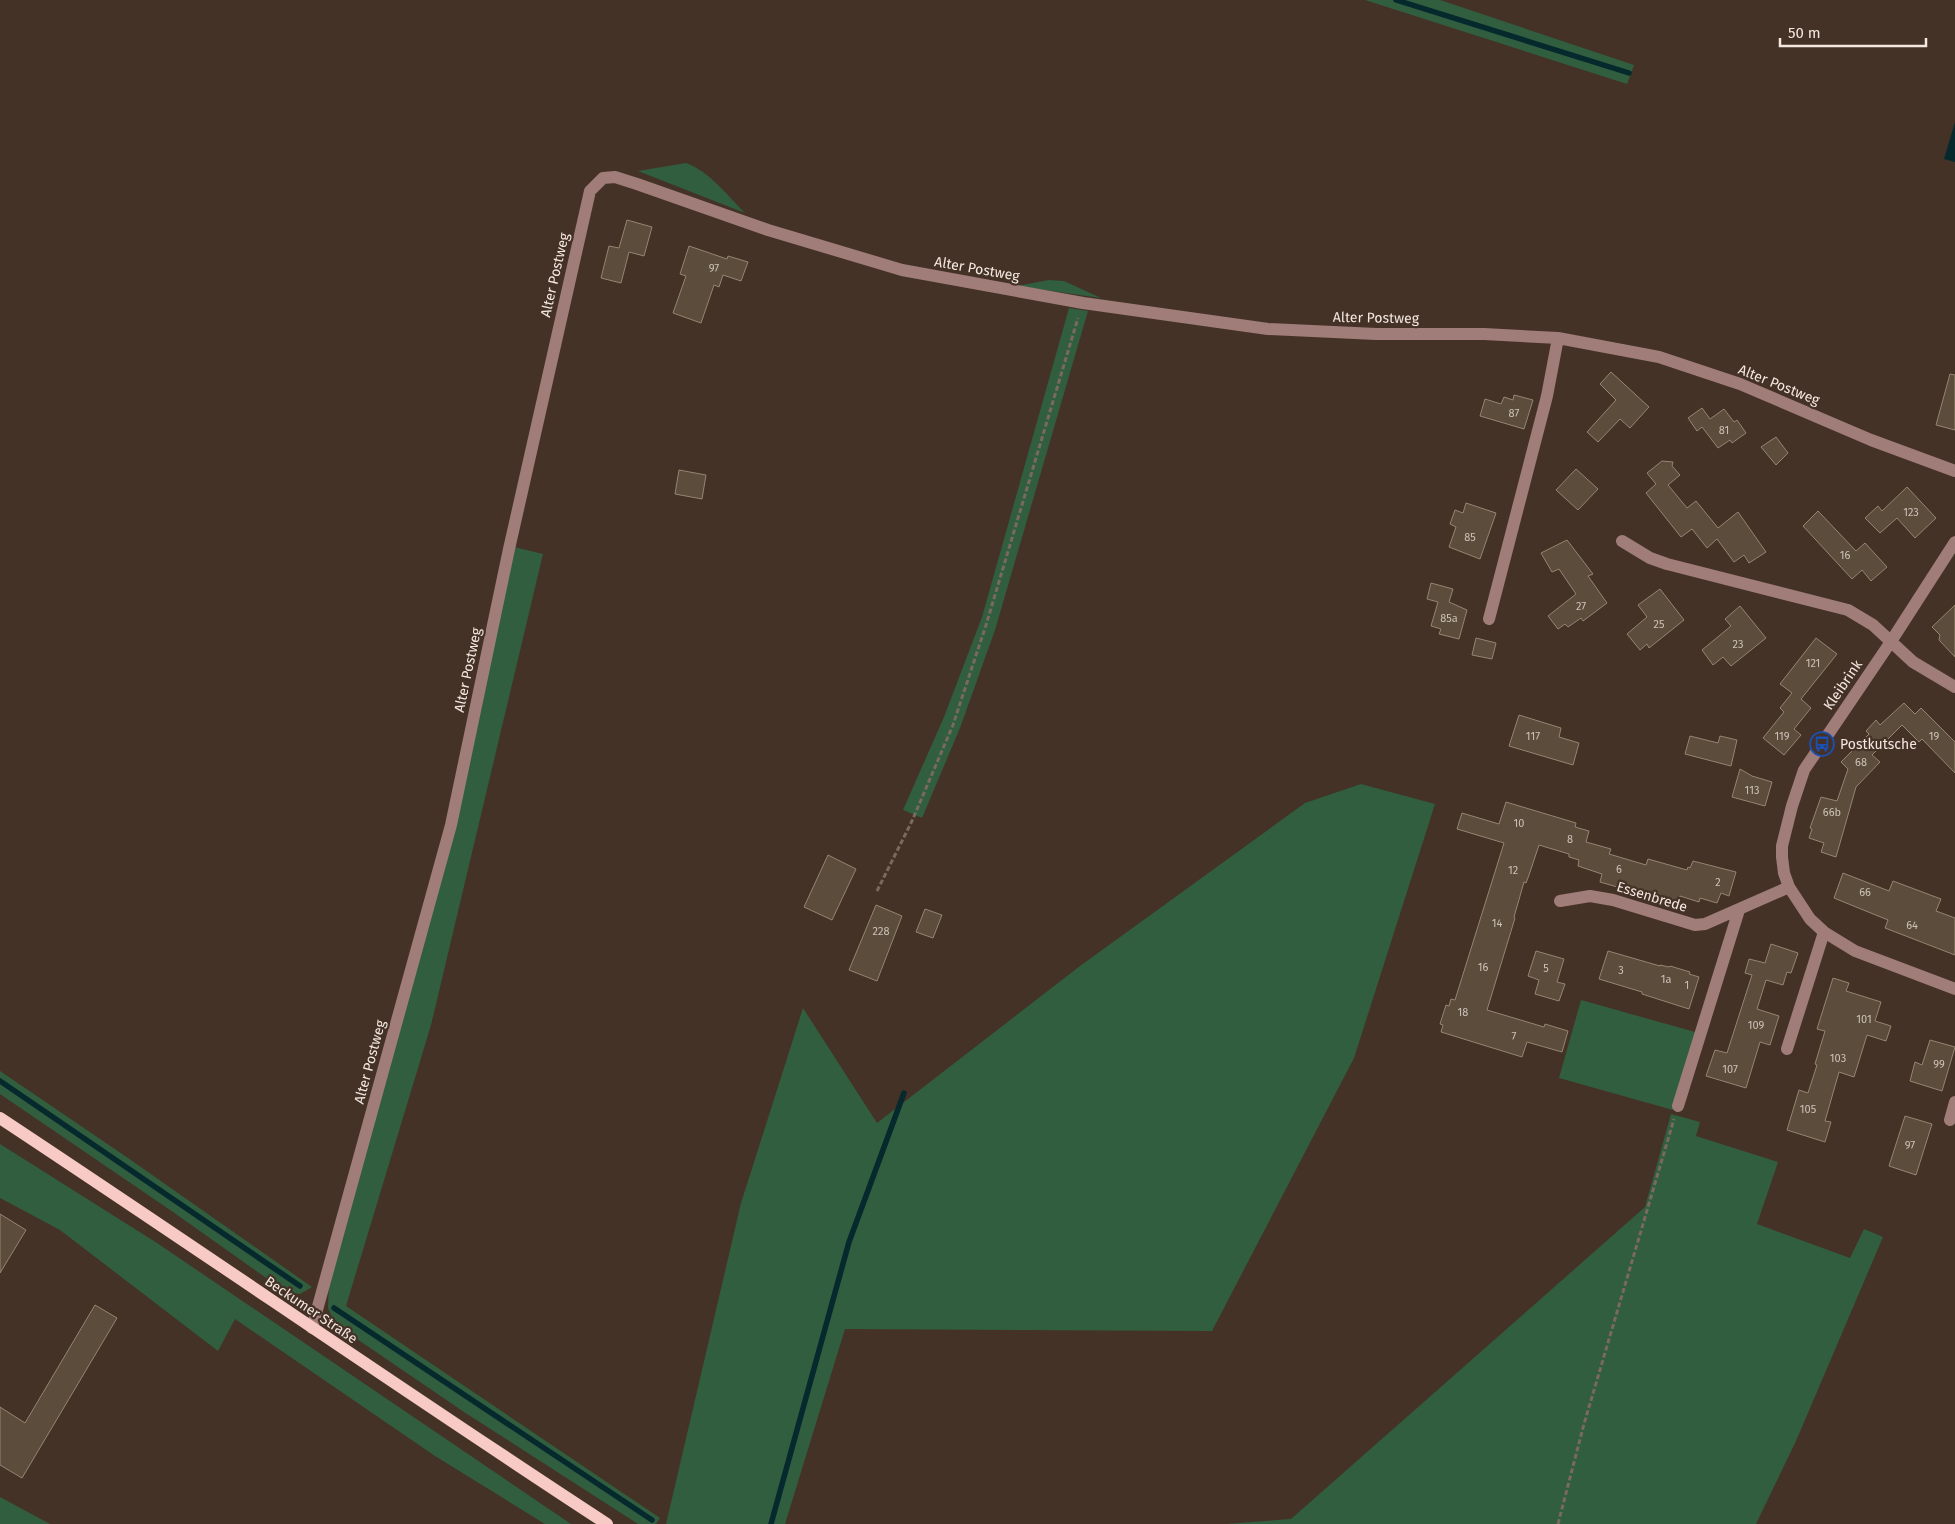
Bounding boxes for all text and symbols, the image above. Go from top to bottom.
scale bar [1780,15,1926,47]
text: 50 m [1788,24,1821,42]
street label: Alter Postweg [537,230,573,319]
street label: Alter Postweg [933,253,1022,285]
house number: 97 [709,262,719,275]
street label: Alter Postweg [1333,309,1420,327]
street label: Alter Postweg [1736,361,1823,409]
house number: 87 [1509,407,1520,420]
house number: 81 [1719,424,1729,437]
house number: 123 [1903,506,1919,519]
house number: 85 [1464,531,1476,544]
house number: 16 [1840,549,1850,562]
house number: 27 [1576,600,1586,613]
house number: 85a [1440,612,1458,625]
house number: 25 [1654,618,1665,631]
street label: Alter Postweg [451,625,485,714]
house number: 23 [1733,638,1743,651]
street label: Kleibrink [1820,656,1866,713]
house number: 121 [1806,657,1820,670]
house number: 117 [1526,730,1540,743]
house number: 119 [1774,730,1790,743]
house number: 19 [1929,730,1939,743]
bus stop icon: Postkutsche [1809,731,1835,757]
place label: Postkutsche [1840,736,1917,753]
house number: 68 [1855,756,1867,769]
house number: 113 [1745,784,1759,797]
house number: 66b [1823,806,1841,819]
house number: 10 [1514,817,1524,830]
house number: 8 [1567,833,1573,846]
house number: 6 [1616,863,1622,876]
house number: 12 [1508,864,1518,877]
house number: 2 [1715,876,1721,889]
street label: Essenbrede [1615,878,1689,916]
house number: 66 [1859,886,1871,899]
house number: 14 [1492,917,1502,930]
house number: 64 [1906,919,1918,932]
house number: 228 [873,925,889,938]
house number: 16 [1478,961,1488,974]
house number: 5 [1543,962,1549,975]
house number: 3 [1618,964,1624,977]
house number: 1a [1661,973,1671,986]
house number: 1 [1685,979,1689,992]
house number: 18 [1458,1006,1468,1019]
house number: 101 [1856,1013,1872,1026]
street label: Alter Postweg [351,1018,390,1106]
house number: 109 [1748,1019,1765,1032]
house number: 7 [1512,1030,1517,1043]
house number: 103 [1830,1052,1846,1065]
house number: 99 [1933,1058,1945,1071]
house number: 107 [1722,1063,1738,1076]
house number: 105 [1800,1103,1817,1116]
house number: 97 [1905,1139,1915,1152]
street label: Beckumer Straße [261,1273,361,1347]

